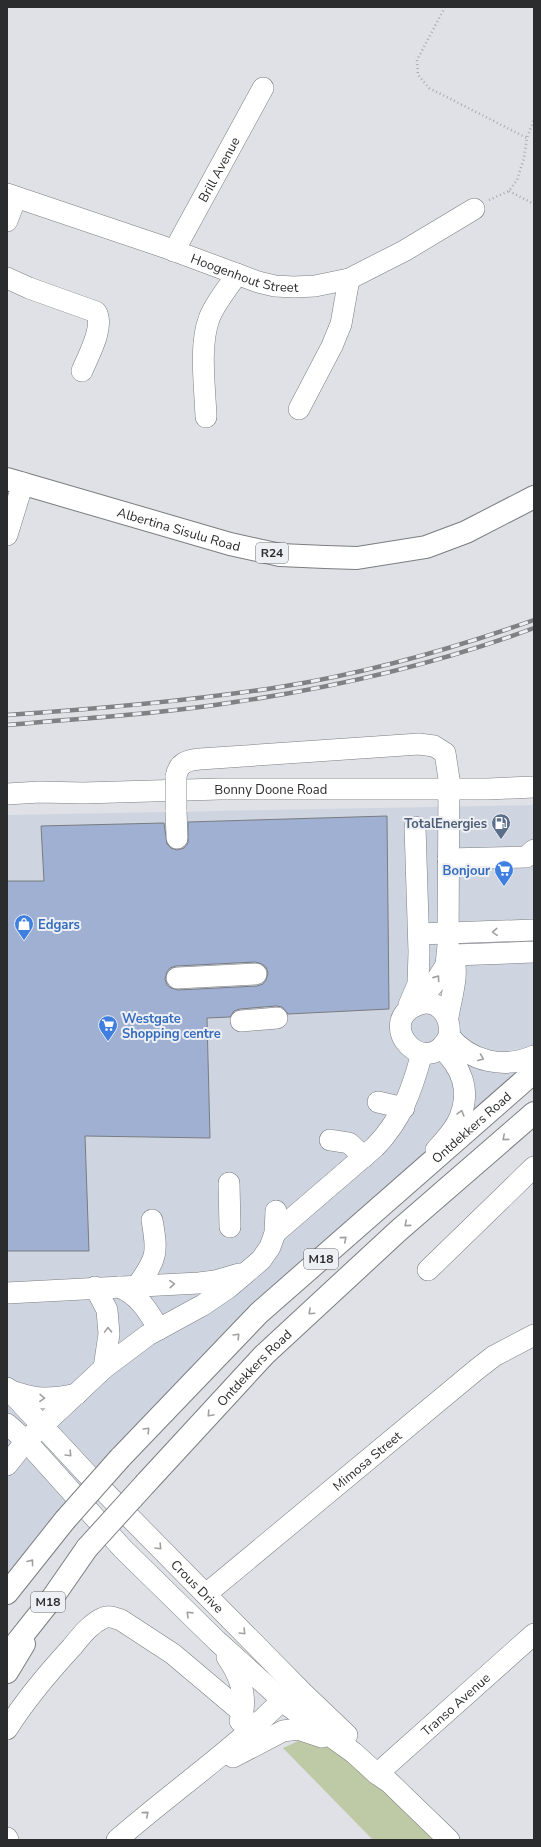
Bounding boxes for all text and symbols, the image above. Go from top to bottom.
street label: Brill Avenue [194,134,245,206]
street label: Hoogenhout Street [188,250,299,297]
street label: Albertina Sisulu Road [115,504,242,556]
road number: R24 [256,543,288,563]
street label: Bonny Doone Road [214,781,327,799]
fuel station icon: TotalEnergies [490,812,512,840]
place label: TotalEnergies [404,815,487,833]
supermarket icon: Bonjour [493,859,515,887]
place label: Bonjour [442,862,491,880]
shop icon: Edgars [13,913,35,941]
place label: Edgars [38,916,80,934]
one-way arrow [492,928,498,937]
one-way arrow [432,975,440,982]
place label: Westgate Shopping centre [122,1010,221,1043]
supermarket icon: Westgate Shopping centre [97,1014,119,1042]
one-way arrow [477,1053,484,1061]
street label: Ontdekkers Road [428,1088,516,1168]
one-way arrow [456,1110,464,1117]
one-way arrow [502,1134,509,1141]
one-way arrow [404,1219,411,1226]
one-way arrow [339,1237,347,1244]
road number: M18 [304,1249,338,1269]
one-way arrow [169,1280,175,1289]
one-way arrow [308,1307,316,1315]
street label: Ontdekkers Road [213,1326,296,1411]
one-way arrow [104,1327,112,1333]
one-way arrow [232,1333,240,1341]
one-way arrow [39,1394,45,1402]
one-way arrow [207,1409,215,1417]
one-way arrow [142,1427,150,1435]
street label: Mimosa Street [329,1427,406,1495]
one-way arrow [64,1449,71,1457]
one-way arrow [154,1542,162,1550]
street label: Crous Drive [167,1556,227,1618]
one-way arrow [27,1560,34,1567]
road number: M18 [31,1592,65,1612]
one-way arrow [186,1611,194,1618]
one-way arrow [238,1627,246,1635]
street label: Transo Avenue [418,1669,494,1740]
one-way arrow [142,1812,149,1819]

